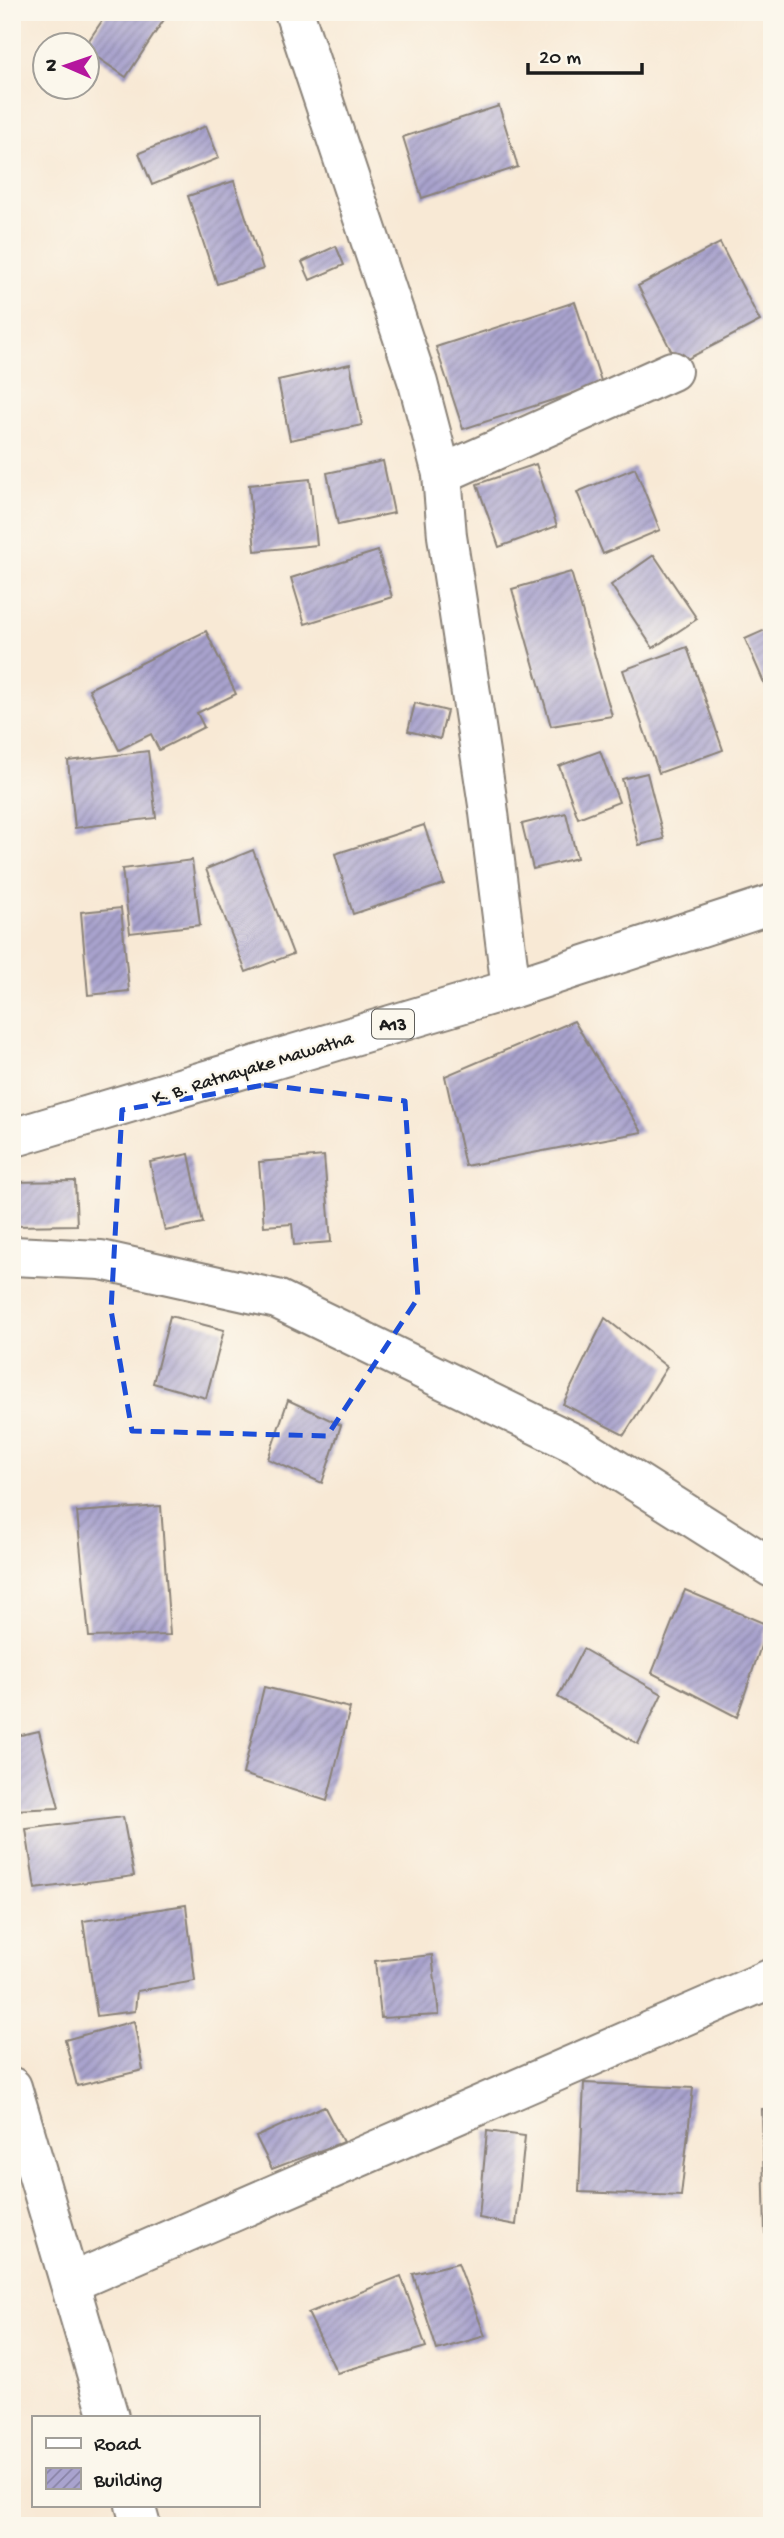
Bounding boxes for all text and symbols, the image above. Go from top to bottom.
north arrow [32,32,102,102]
scale bar [528,32,642,76]
text: 20 m [539,47,581,72]
text: N [41,59,64,72]
road number: A13 [372,1009,414,1038]
street label: K. B. Ratnayake Mawatha [150,1027,358,1111]
legend [32,2416,259,2506]
text: Road [94,2434,142,2459]
text: Building [93,2470,163,2495]

